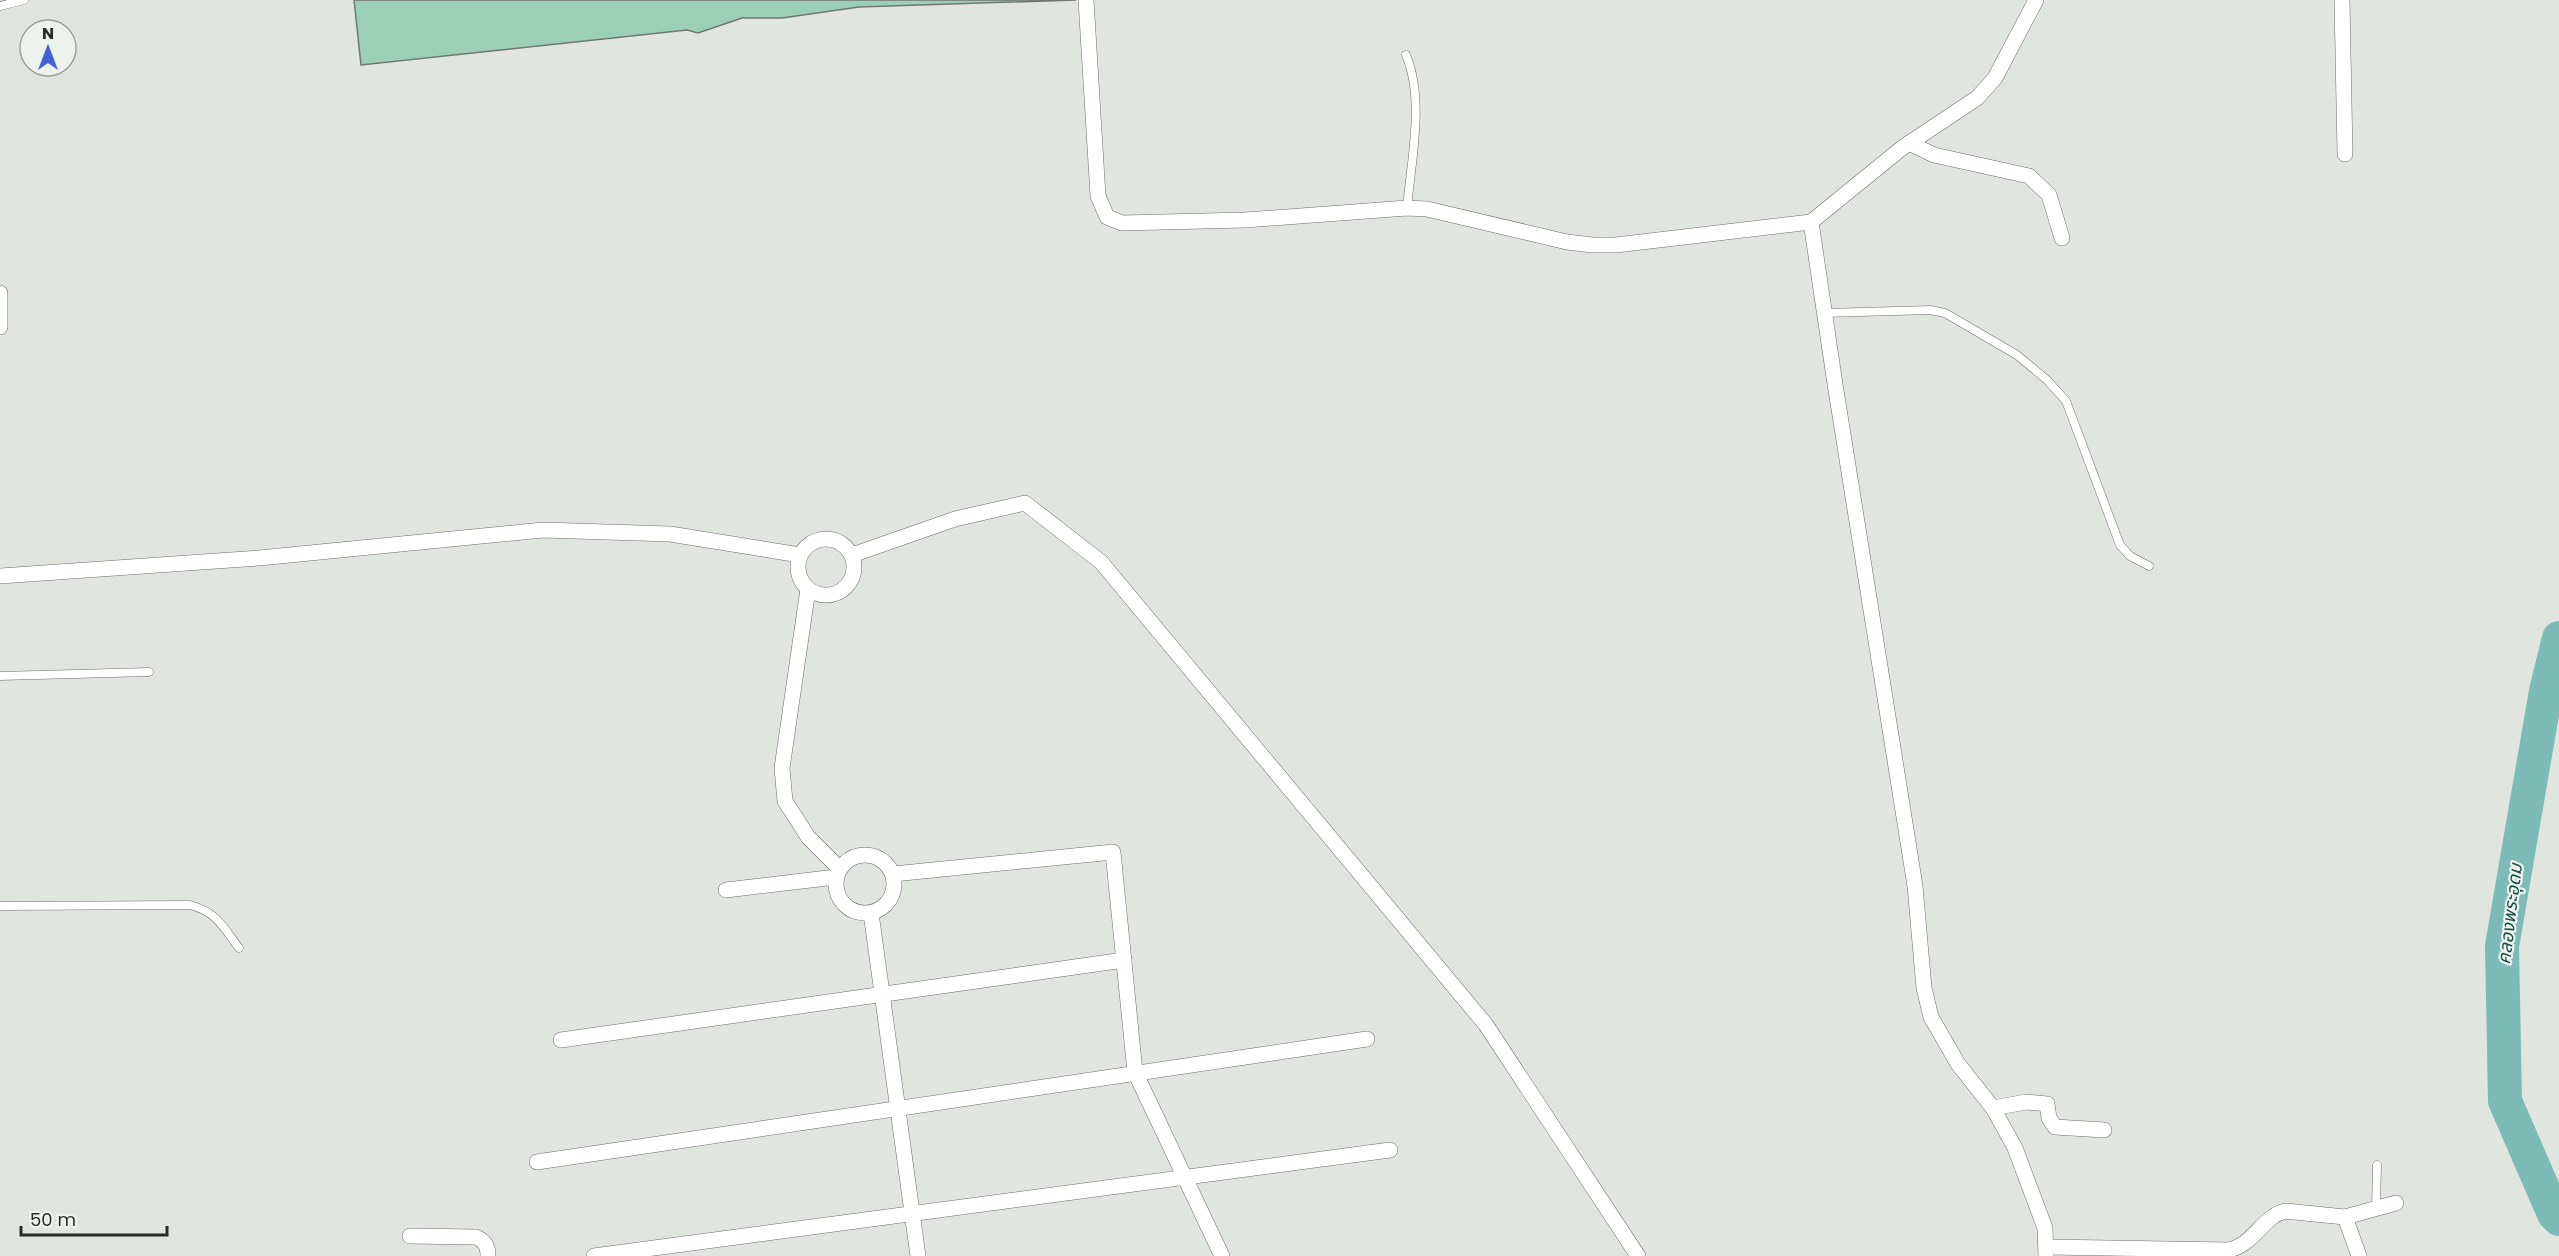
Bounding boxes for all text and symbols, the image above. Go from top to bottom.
north arrow [18,18,78,78]
text: N [42,22,54,45]
water label: คลองพระอุดม [2491,860,2528,966]
scale bar [21,1199,166,1237]
text: 50 m [30,1207,76,1232]

